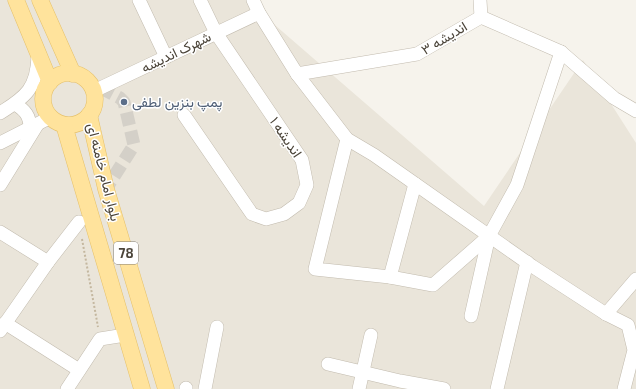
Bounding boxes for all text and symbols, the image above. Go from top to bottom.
street label: اندیشه ۳ [418,17,470,58]
street label: شهرک اندیشه [138,27,214,77]
place label: پمپ بنزین لطفی [132,93,222,112]
marker: پمپ بنزین لطفی [119,97,129,107]
street label: اندیشه ۱ [267,113,306,160]
street label: بلوار امام خامنه ای [83,121,125,223]
road number: 78 [114,242,138,264]

